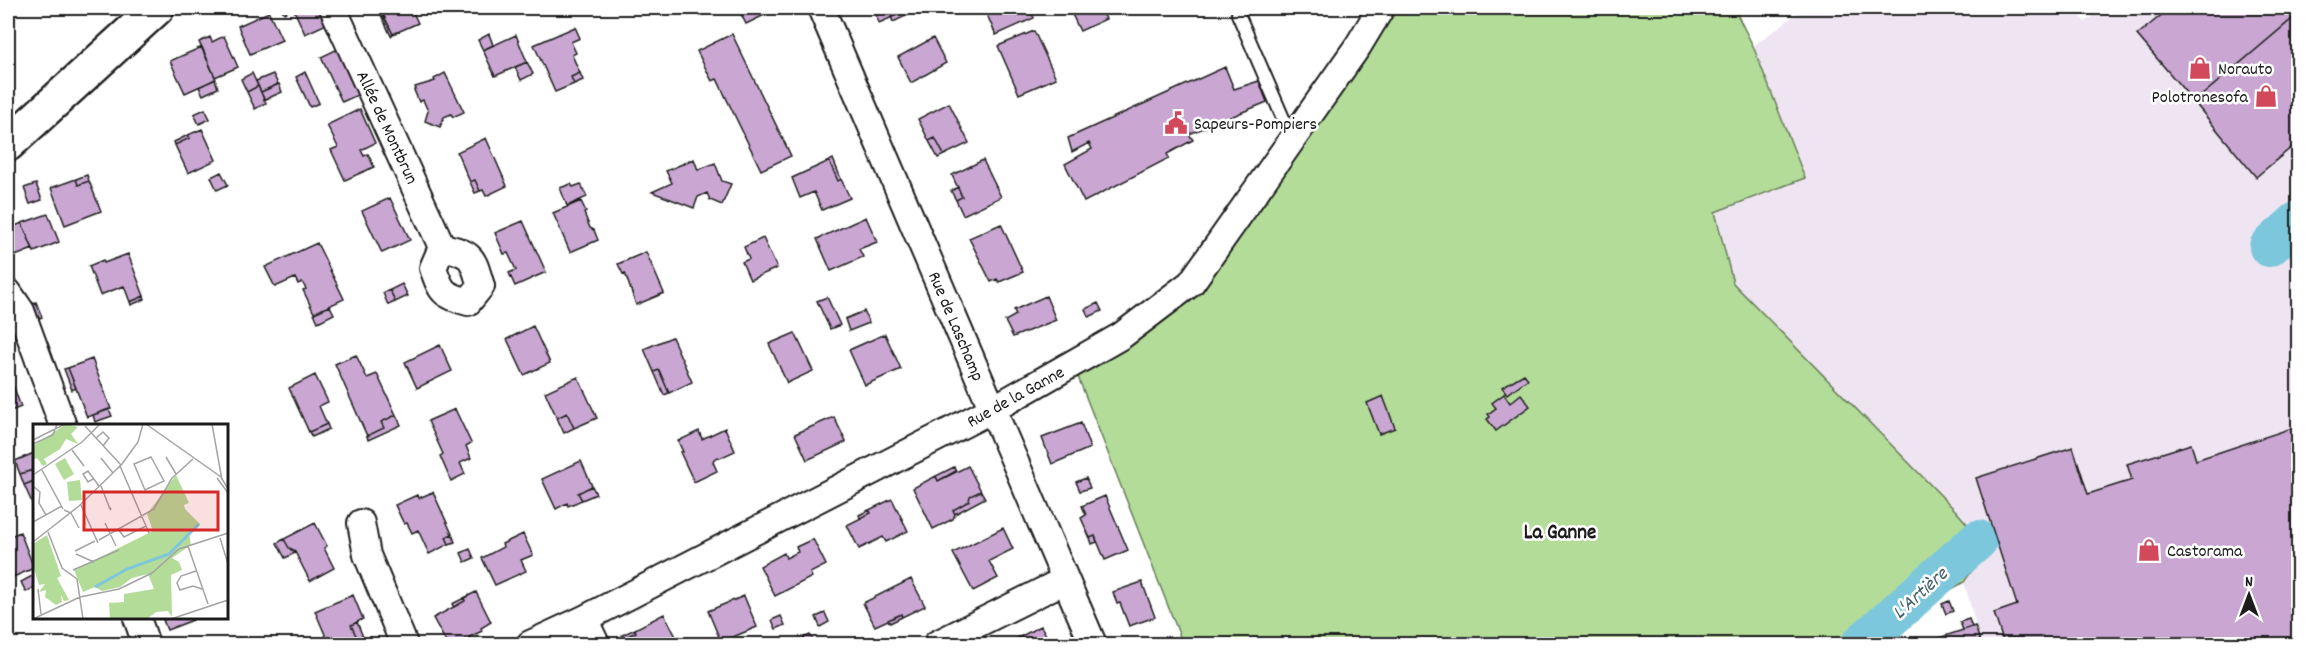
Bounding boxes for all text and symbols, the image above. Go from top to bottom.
shop icon: Norauto [2187,55,2213,81]
place label: Norauto [2218,58,2272,83]
street label: Allée de Montbrun [348,67,423,189]
shop icon: Polotronesofa [2253,83,2279,109]
place label: Polotronesofa [2152,86,2249,111]
public building icon: Sapeurs-Pompiers [1163,110,1189,136]
place label: Sapeurs-Pompiers [1194,113,1317,138]
street label: Rue de Laschamp [920,268,989,386]
street label: Rue de la Ganne [963,361,1070,435]
inset map [33,424,228,619]
district label: La Ganne [1524,519,1596,549]
shop icon: Castorama [2136,537,2162,563]
place label: Castorama [2167,540,2243,565]
water label: L'Artière [1887,561,1956,627]
north arrow [2219,565,2279,625]
text: N [2245,571,2253,594]

